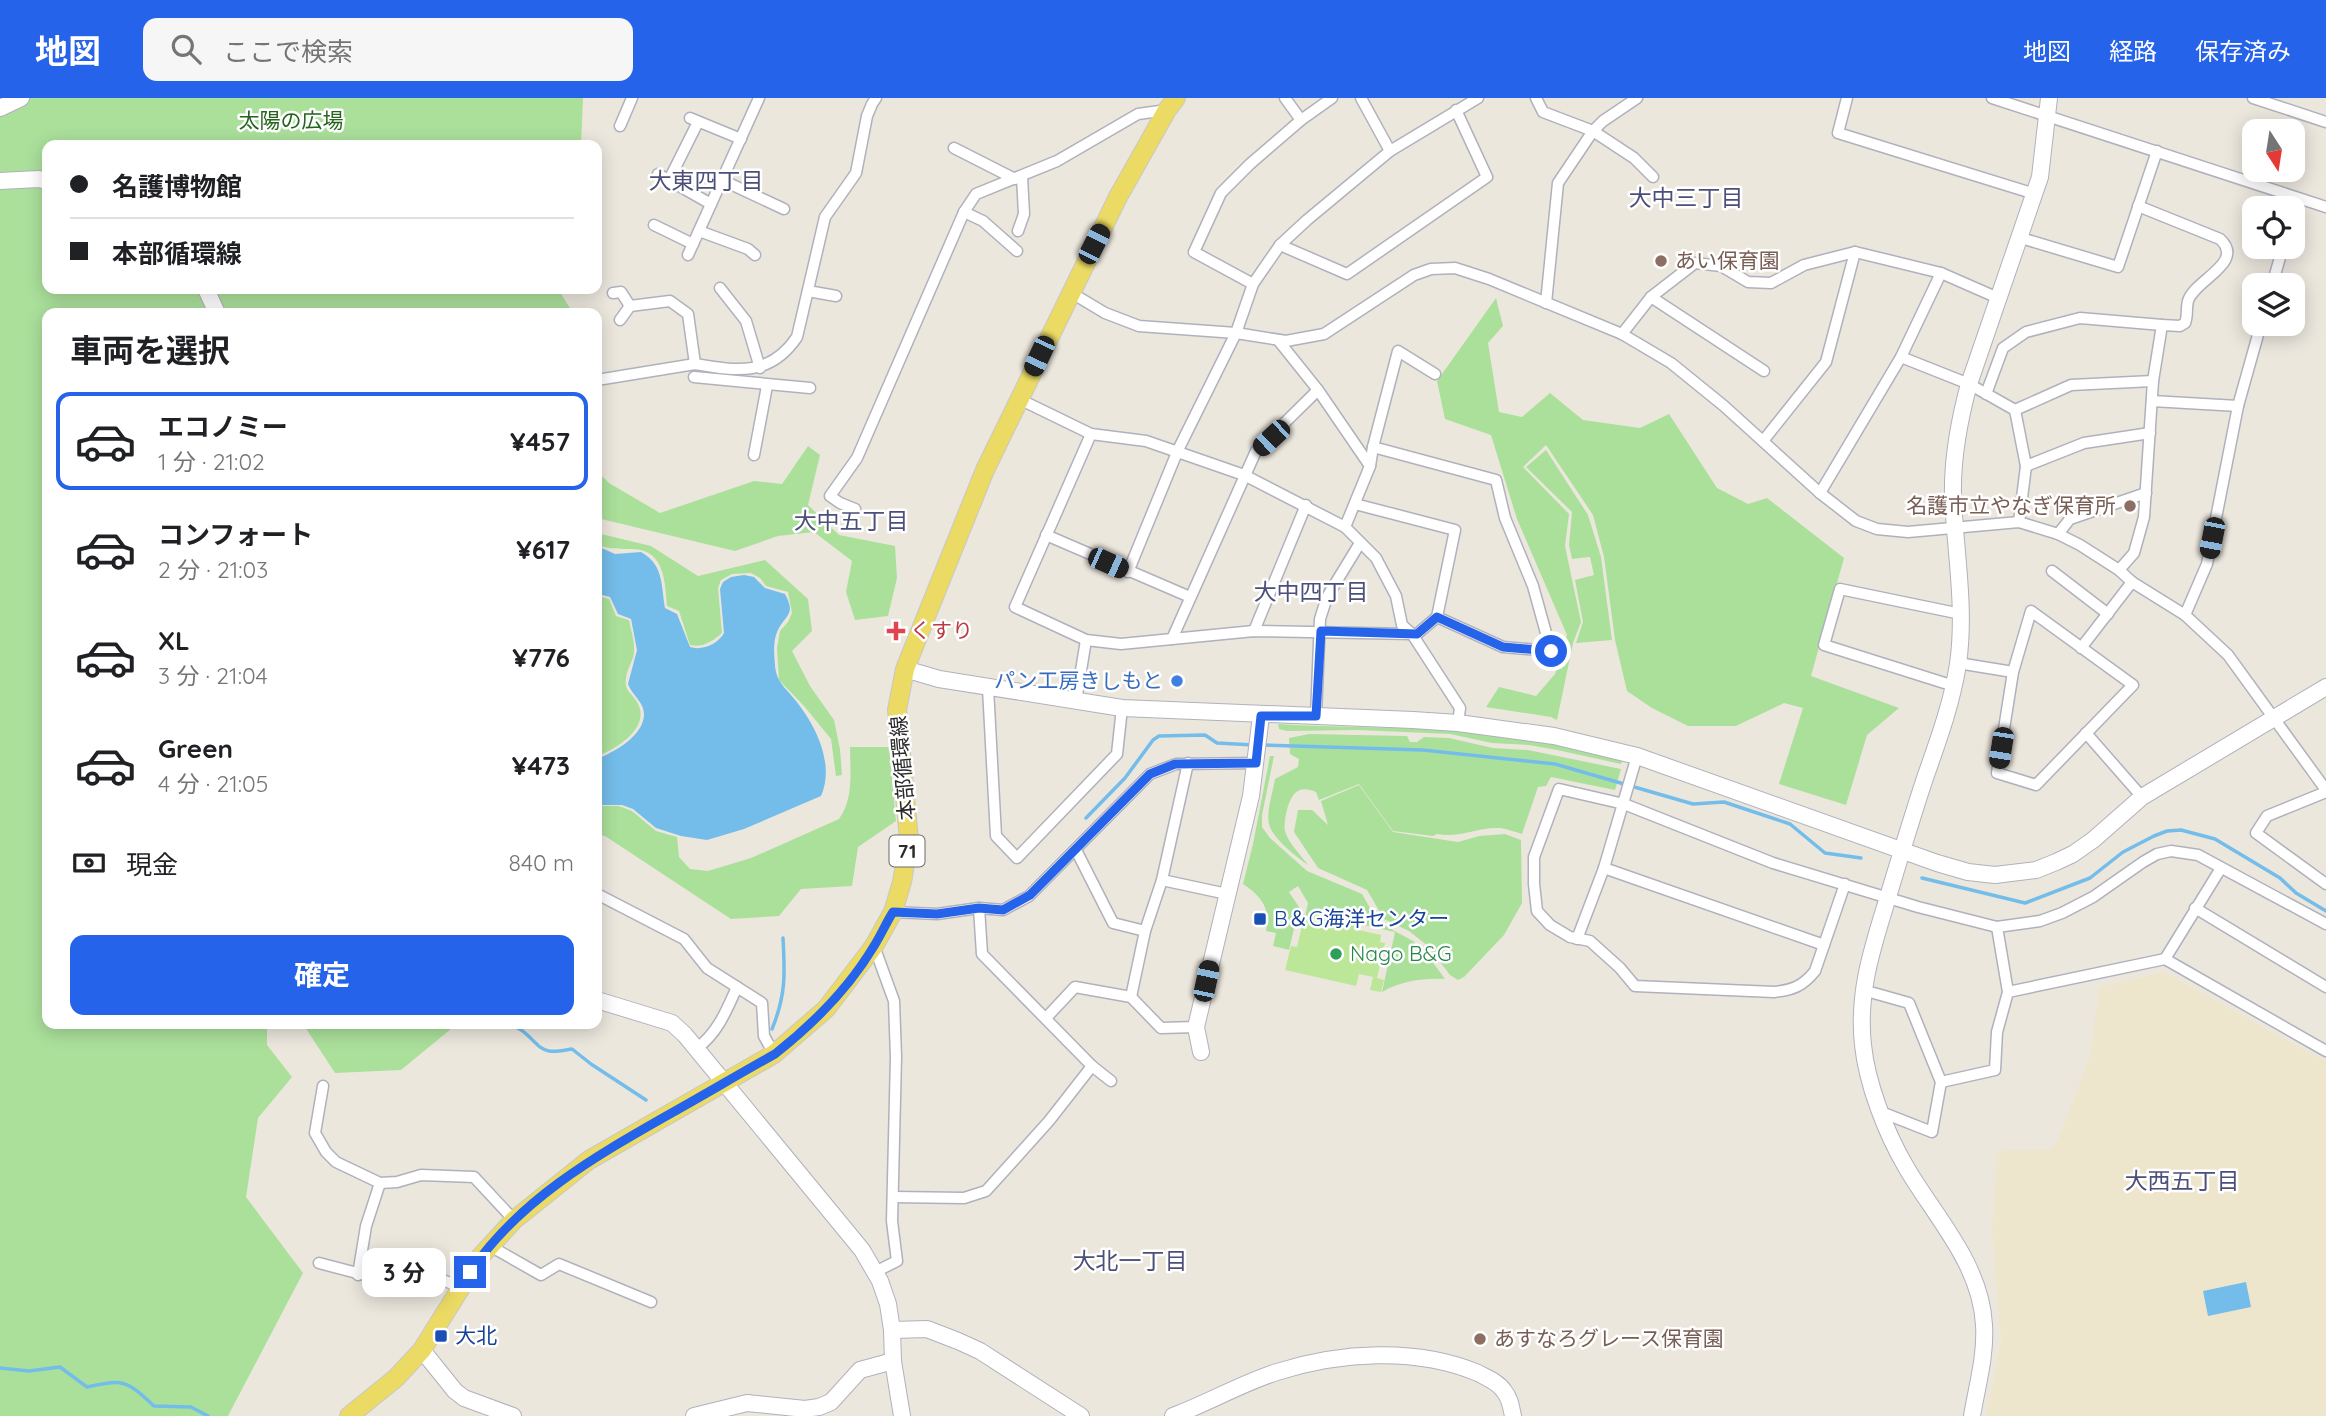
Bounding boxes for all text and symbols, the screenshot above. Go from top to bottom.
search box [143,18,633,81]
text: 地図 [35,30,101,71]
icon: search [167,30,205,68]
text: ここで検索 [223,35,353,68]
text: 地図 [2023,36,2071,66]
text: 経路 [2109,36,2157,66]
text: 保存済み [2195,36,2291,66]
park label: 太陽の広場 [239,107,344,133]
north arrow [2242,119,2305,182]
map controls [2242,119,2305,336]
district label: 大東四丁目 [649,166,764,195]
text: 名護博物館 [112,170,242,203]
district label: 大中三丁目 [1629,183,1744,212]
button: locate [2242,196,2305,259]
car [1076,221,1113,267]
text: 本部循環線 [112,237,242,270]
place label: あい保育園 [1675,247,1780,273]
marker: あい保育園 [1653,253,1669,269]
button: layers [2242,273,2305,336]
text: 車両を選択 [70,330,230,370]
car [1021,333,1058,379]
icon: car [74,410,137,473]
text: エコノミー [158,410,288,443]
car [1249,416,1294,460]
text: ¥457 [510,425,570,458]
text: 1 分 · 21:02 [158,447,265,476]
place label: 名護市立やなぎ保育所 [1906,492,2116,518]
marker: 名護市立やなぎ保育所 [2122,498,2138,514]
district label: 大中五丁目 [794,506,909,535]
car [2198,515,2227,561]
icon: car [74,518,137,581]
text: コンフォート [158,518,313,551]
text: ¥617 [516,533,570,566]
car [1085,545,1132,581]
text: 2 分 · 21:03 [158,555,268,584]
district label: 大中四丁目 [1254,577,1369,606]
place label: くすり [910,617,973,643]
marker: くすり [888,623,904,639]
text: XL [158,624,190,657]
icon: car [74,626,137,689]
route start [1535,635,1567,667]
text: ¥776 [512,641,570,674]
text: 3 分 · 21:04 [158,661,268,690]
place label: パン工房きしもと [994,667,1163,693]
marker: パン工房きしもと [1169,673,1185,689]
street label: 本部循環線 [884,715,920,822]
car [1988,726,2015,770]
text: Green [158,732,233,765]
icon: car [74,734,137,797]
text: ¥473 [512,749,570,782]
text: 4 分 · 21:05 [158,769,268,798]
road number: 71 [890,836,925,866]
icon: cash [70,844,108,882]
text: 現金 [126,848,178,881]
text: 840 m [509,848,574,877]
place label: B＆G海洋センター [1274,905,1449,931]
marker: B＆G海洋センター [1252,911,1268,927]
button: 確定 [70,935,574,1015]
place label: Nago B&G [1350,940,1452,966]
marker: Nago B&G [1328,946,1344,962]
car [1192,958,1221,1004]
district label: 大西五丁目 [2125,1166,2240,1195]
district label: 大北一丁目 [1073,1246,1188,1275]
callout: 3 分 [362,1248,446,1296]
route end [454,1256,486,1288]
text: 3 分 [383,1258,425,1287]
place label: 大北 [455,1322,497,1348]
place label: あすなろグレース保育園 [1494,1325,1724,1351]
marker: 大北 [433,1328,449,1344]
marker: あすなろグレース保育園 [1472,1331,1488,1347]

